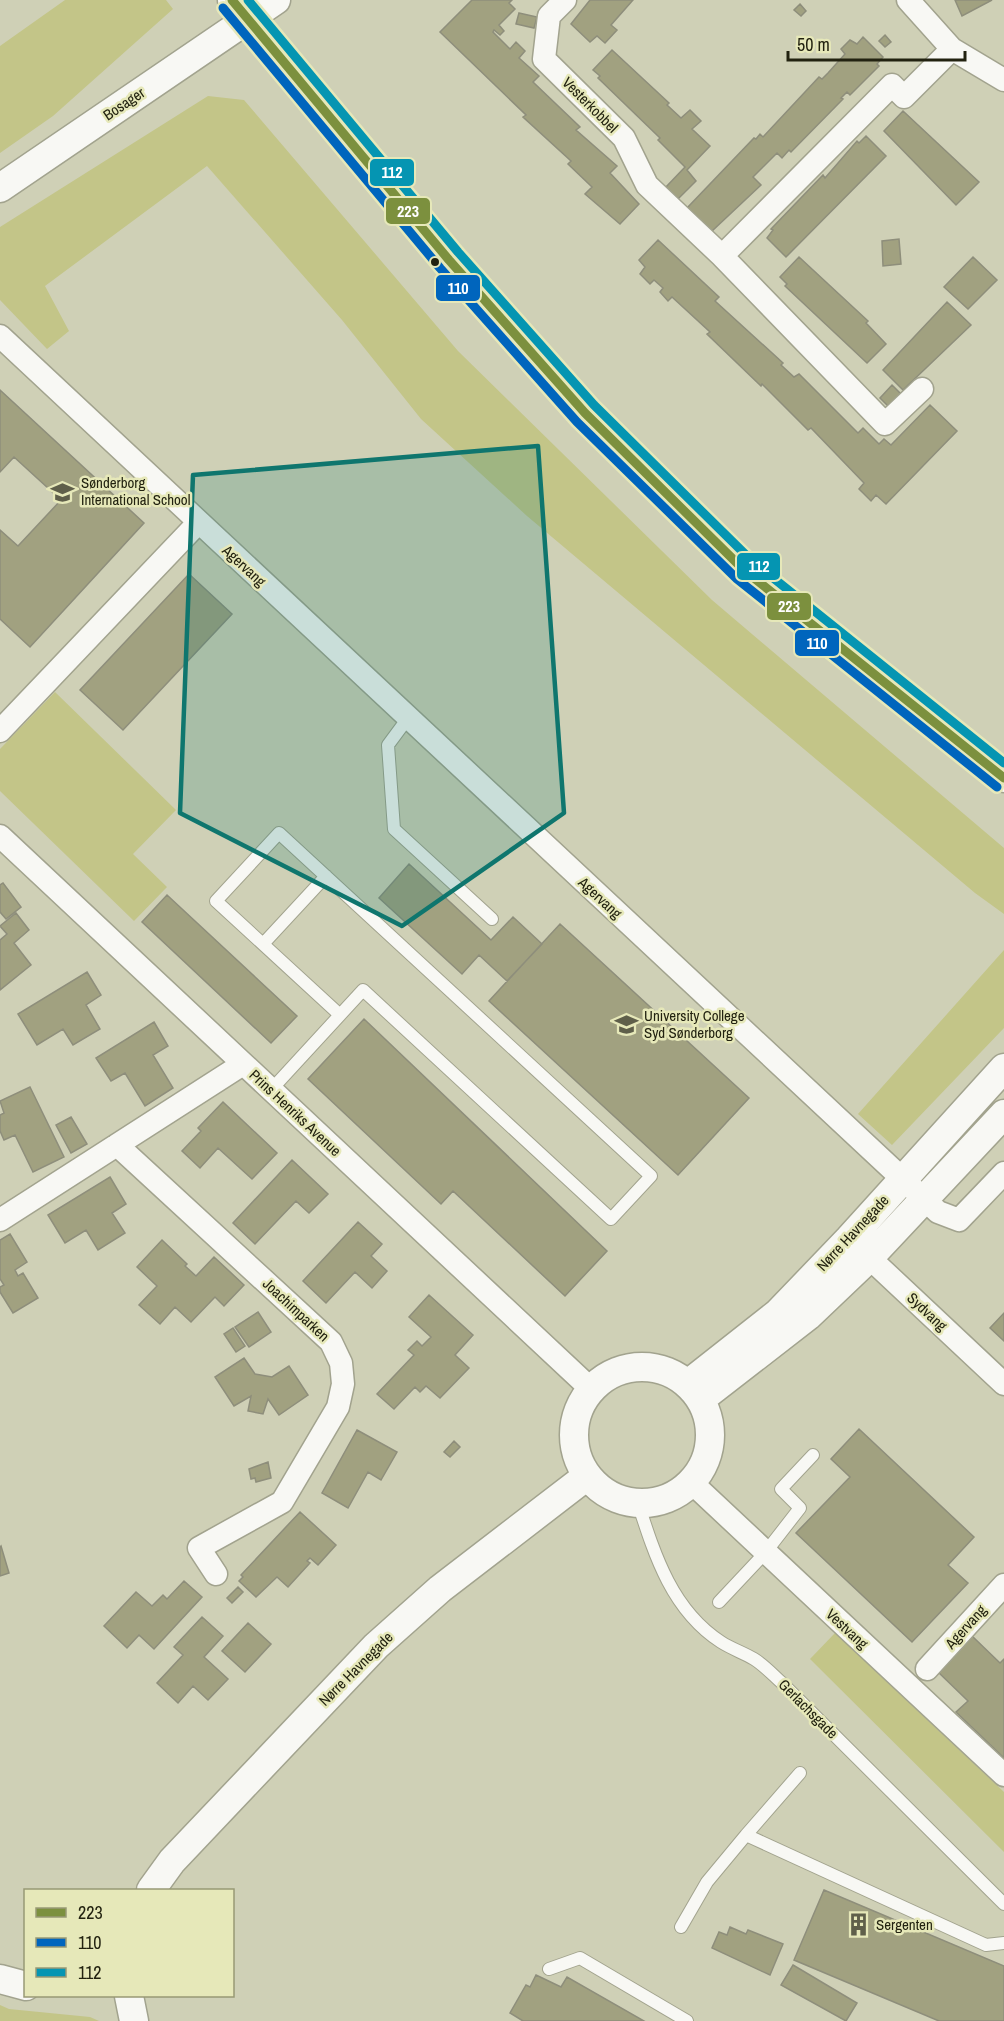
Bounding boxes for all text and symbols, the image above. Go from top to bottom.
scale bar [788,24,965,62]
text: 50 m [797,32,830,57]
street label: Vesterkobbel [558,72,623,137]
street label: Bosager [99,82,149,125]
line badge: 112 [369,158,415,187]
text: 112 [381,161,403,183]
line badge: 223 [385,197,431,225]
text: 223 [397,200,419,222]
unlabelled marker [429,256,441,268]
line badge: 110 [435,274,481,302]
text: 110 [447,277,469,299]
place label: Sønderborg International School [81,472,190,510]
school or university icon: Sønderborg International School [50,479,76,505]
street label: Agervang [217,539,271,591]
line badge: 112 [736,552,781,581]
text: 112 [748,555,770,577]
line badge: 223 [766,592,812,621]
text: 223 [778,595,800,617]
line badge: 110 [794,629,840,657]
text: 110 [806,632,828,654]
street label: Agervang [573,871,627,923]
place label: University College Syd Sønderborg [644,1005,745,1043]
school or university icon: University College Syd Sønderborg [613,1012,639,1038]
street label: Prins Henriks Avenue [245,1064,346,1161]
street label: Nørre Havnegade [812,1190,894,1275]
street label: Joachimparken [258,1273,334,1346]
street label: Sydvang [903,1288,952,1336]
street label: Agervang [940,1600,991,1654]
street label: Vestvang [822,1604,873,1654]
street label: Nørre Havnegade [314,1627,398,1710]
street label: Gerlachsgade [774,1674,843,1743]
legend [24,1889,234,1997]
text: 223 [78,1900,103,1925]
building icon: Sergenten [845,1912,871,1938]
place label: Sergenten [876,1914,933,1935]
text: 110 [78,1930,102,1955]
text: 112 [78,1960,102,1985]

